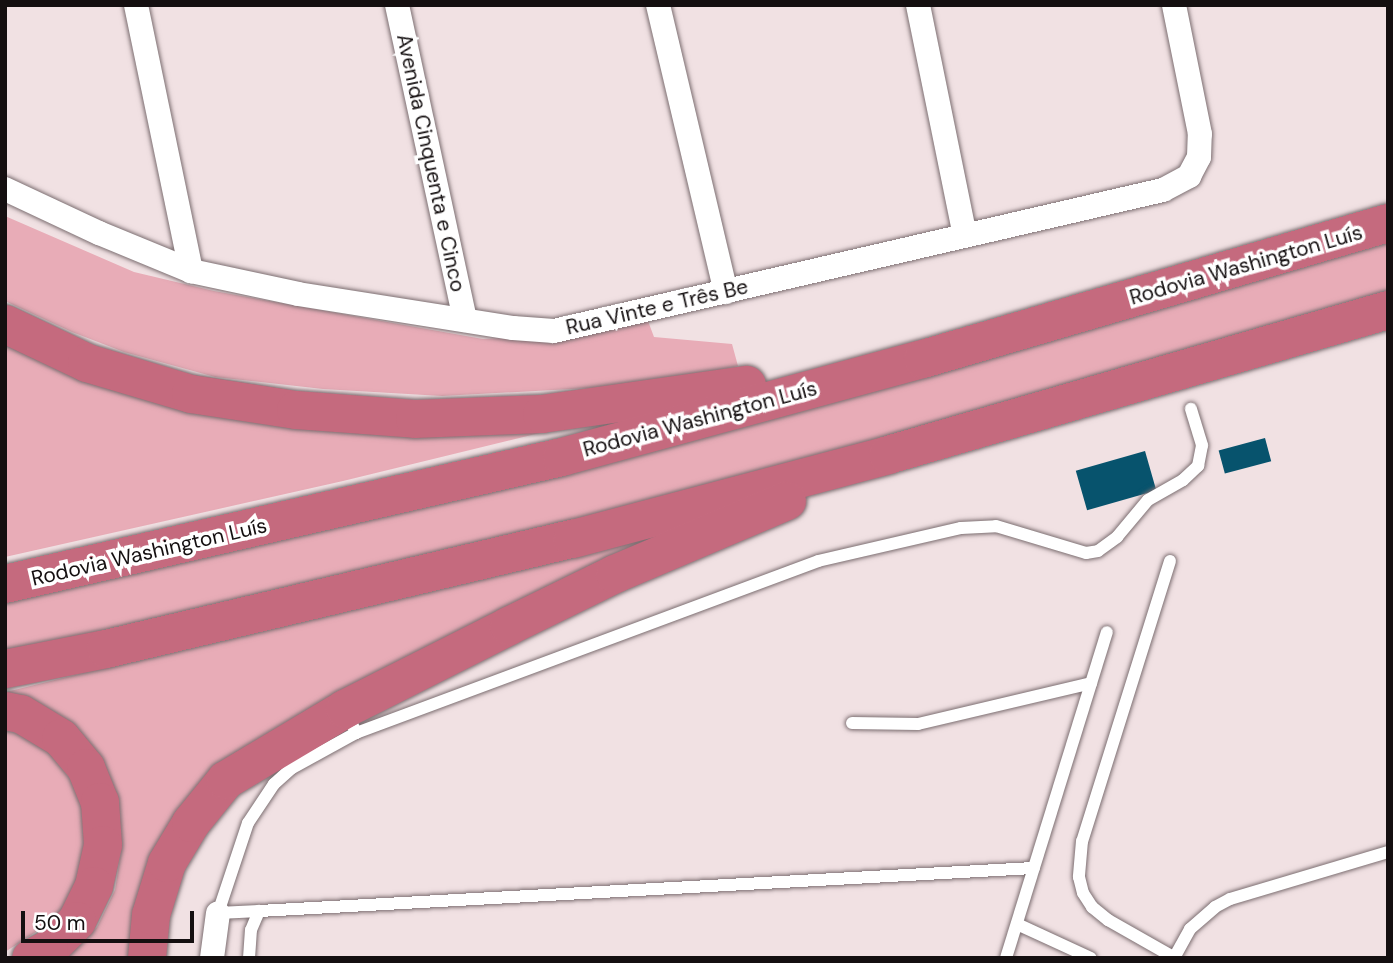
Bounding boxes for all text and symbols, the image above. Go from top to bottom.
street label: Avenida Cinquenta e Cinco [391,32,471,294]
street label: Rodovia Washington Luís [1127,220,1365,310]
street label: Rua Vinte e Três Be [563,274,751,340]
street label: Rodovia Washington Luís [580,376,820,462]
street label: Rodovia Washington Luís [29,513,269,591]
scale bar [24,897,198,941]
text: 50 m [34,909,85,937]

